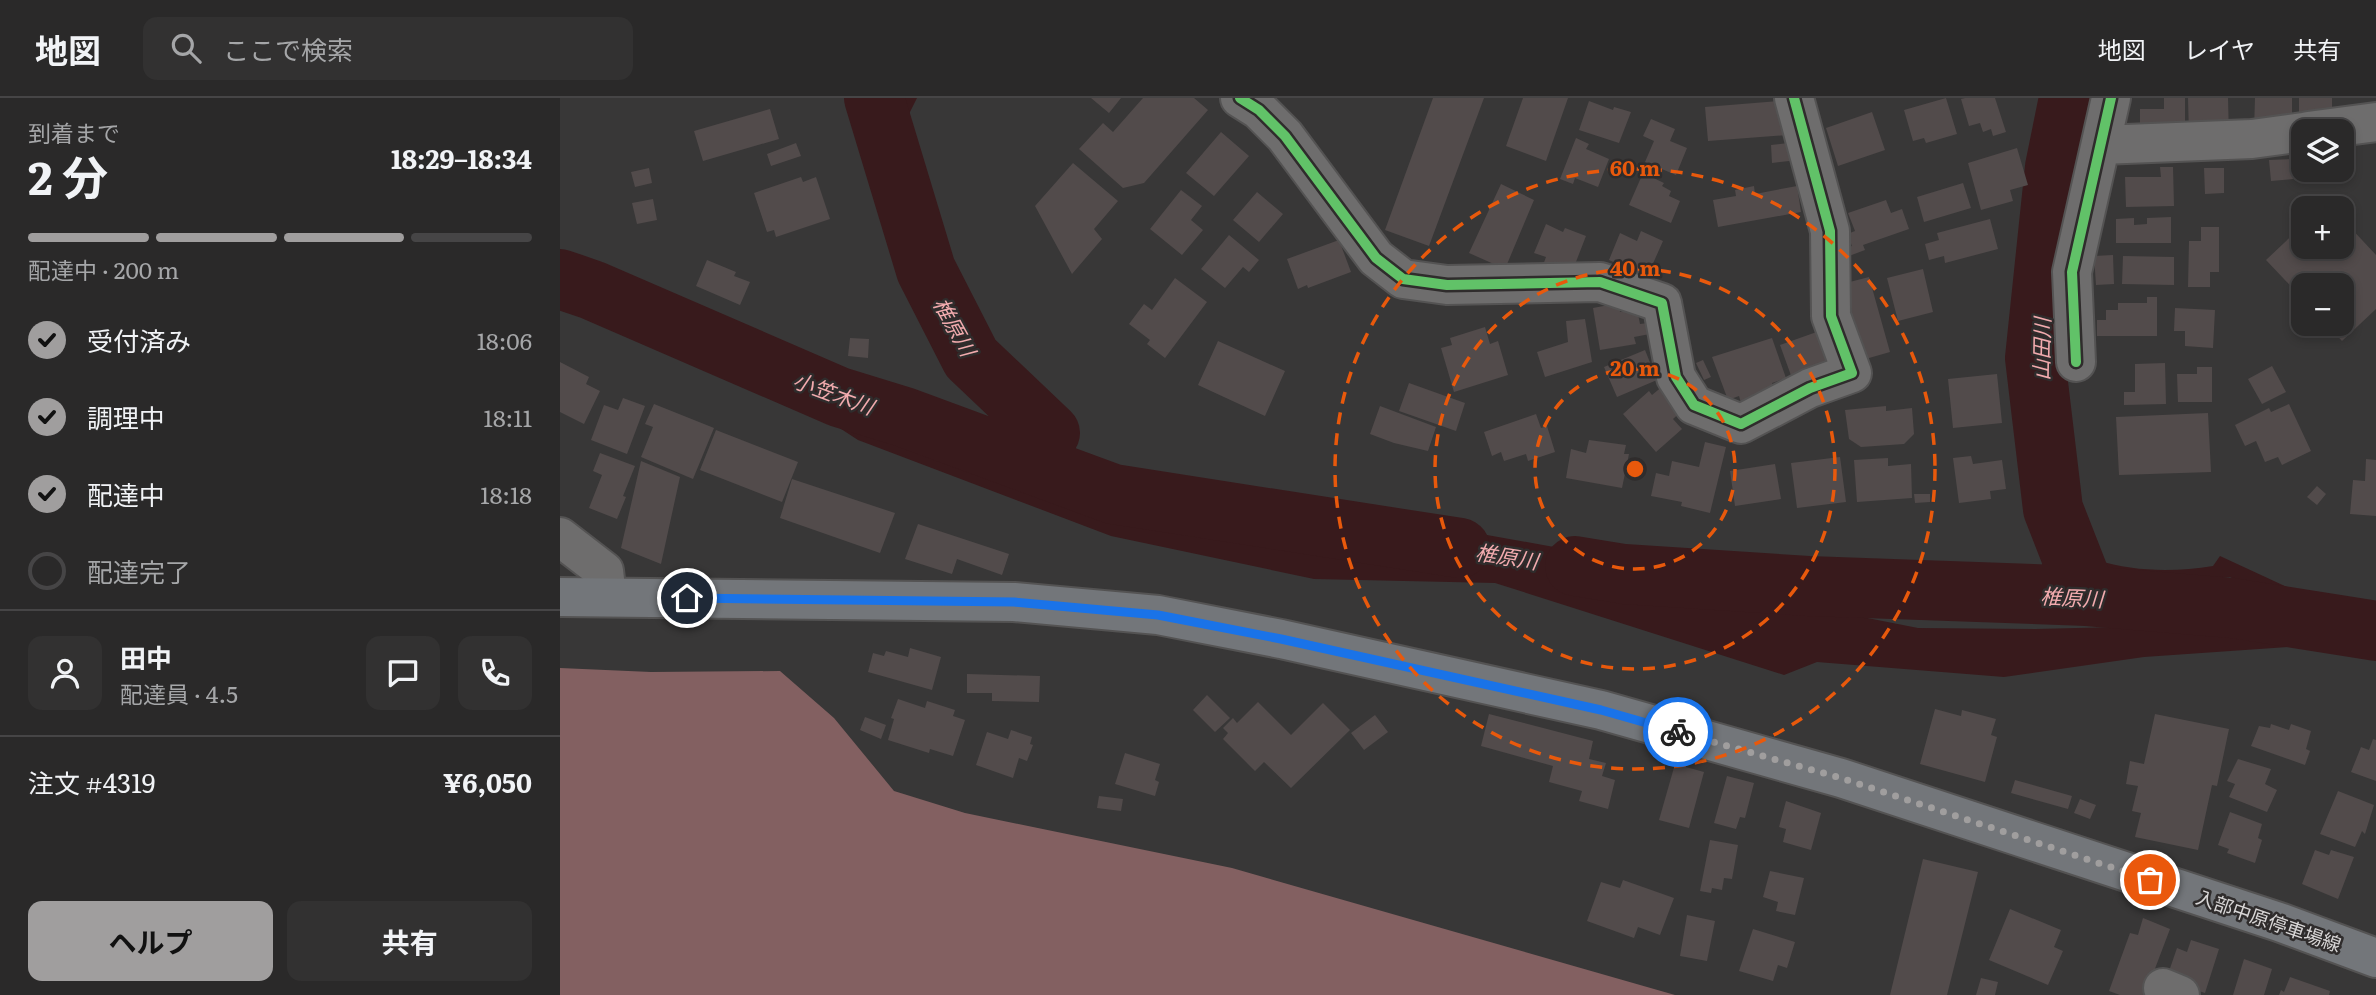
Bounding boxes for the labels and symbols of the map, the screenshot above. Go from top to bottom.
text: 60 m [1610,151,1660,182]
text: 40 m [1610,251,1660,282]
water label: 椎原川 [927,291,986,363]
water label: 山田川 [2024,315,2056,381]
text: 20 m [1610,351,1660,382]
water label: 小笠木川 [789,363,881,422]
centre of rings [1623,457,1647,481]
water label: 椎原川 [1473,535,1543,576]
pin [657,568,717,628]
water label: 椎原川 [2040,579,2106,613]
courier [1643,697,1713,767]
pin [2120,850,2180,910]
street label: 入部中原停車場線 [2193,882,2345,958]

